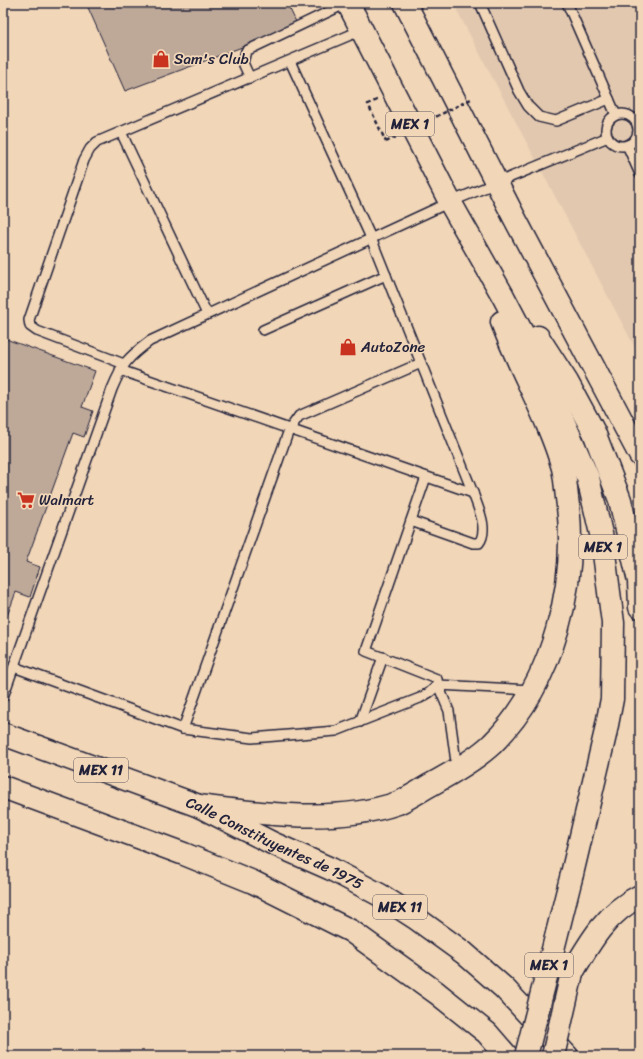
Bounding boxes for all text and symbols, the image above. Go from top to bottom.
place label: Sam's Club [174,46,249,72]
shop icon: Sam's Club [151,49,171,69]
road number: MEX 1 [386,112,434,136]
place label: AutoZone [360,334,425,360]
shop icon: AutoZone [338,337,358,357]
place label: Walmart [39,487,95,513]
supermarket icon: Walmart [16,490,36,510]
road number: MEX 1 [579,535,627,559]
road number: MEX 11 [74,758,128,782]
street label: Calle Constituyentes de 1975 [182,789,368,897]
road number: MEX 11 [373,895,427,919]
road number: MEX 1 [525,953,573,977]

